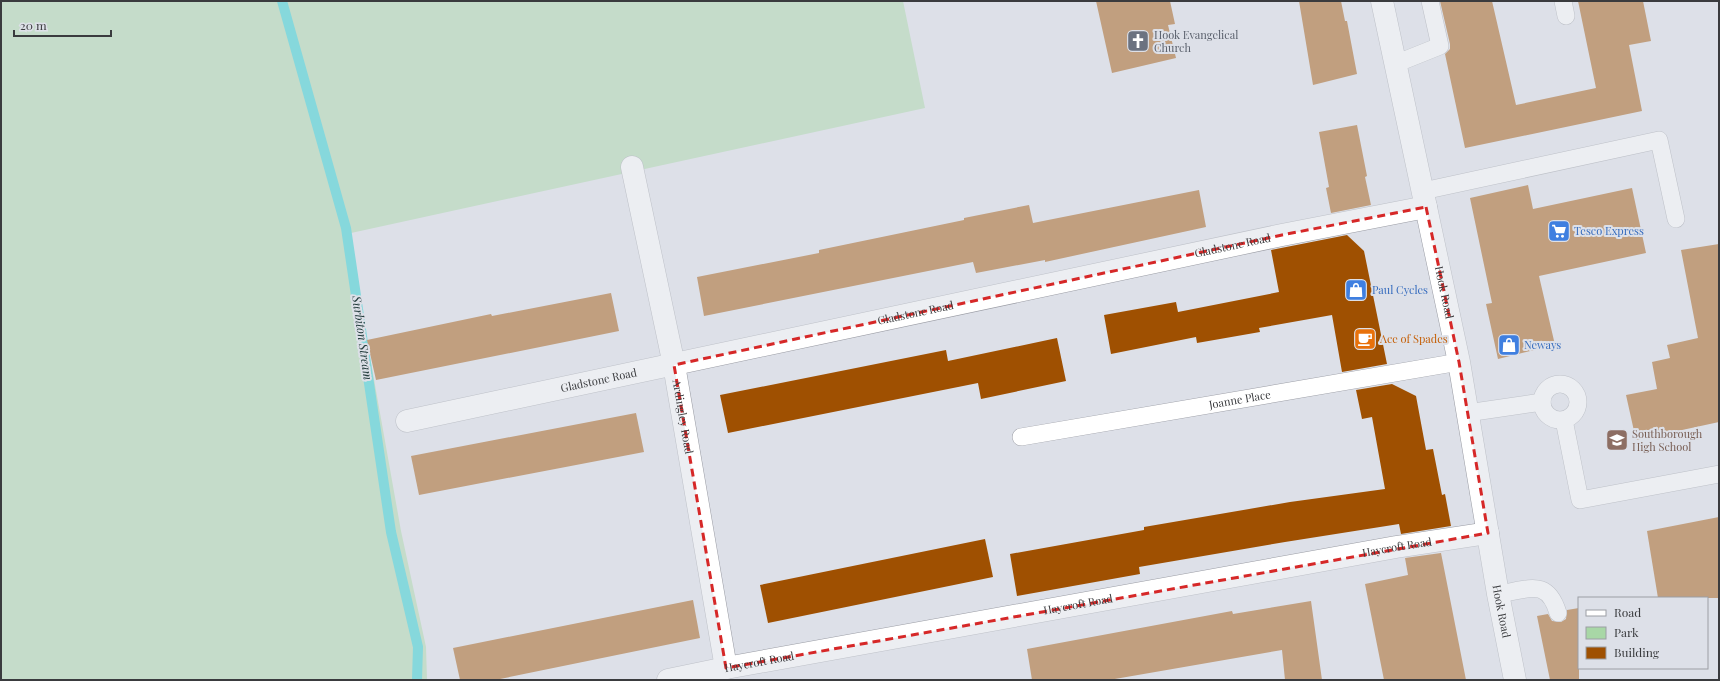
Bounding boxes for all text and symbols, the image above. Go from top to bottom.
scale bar [14,12,111,38]
text: 20 m [20,17,47,33]
place label: Hook Evangelical Church [1154,27,1238,55]
church icon: Hook Evangelical Church [1125,28,1151,54]
supermarket icon: Tesco Express [1546,218,1572,244]
place label: Tesco Express [1574,223,1644,238]
street label: Gladstone Road [1193,229,1273,260]
street label: Hook Road [1432,264,1458,321]
shop icon: Paul Cycles [1343,277,1369,303]
place label: Paul Cycles [1372,282,1428,297]
water label: Surbiton Stream [349,294,377,381]
street label: Gladstone Road [876,297,956,328]
cafe icon: Ace of Spades [1352,326,1378,352]
place label: Ace of Spades [1379,331,1448,346]
shop icon: Neways [1496,332,1522,358]
place label: Neways [1524,337,1561,352]
street label: Gladstone Road [559,364,639,395]
street label: Ardingley Road [669,377,697,456]
street label: Joanne Place [1207,386,1272,412]
place label: Southborough High School [1632,426,1703,454]
school or university icon: Southborough High School [1604,427,1630,453]
street label: Haycroft Road [1361,534,1433,560]
street label: Hook Road [1490,584,1515,640]
street label: Haycroft Road [1042,590,1115,618]
legend [1578,597,1708,669]
text: Road [1614,604,1641,620]
text: Park [1614,624,1639,640]
text: Building [1614,644,1660,660]
street label: Haycroft Road [723,648,796,675]

